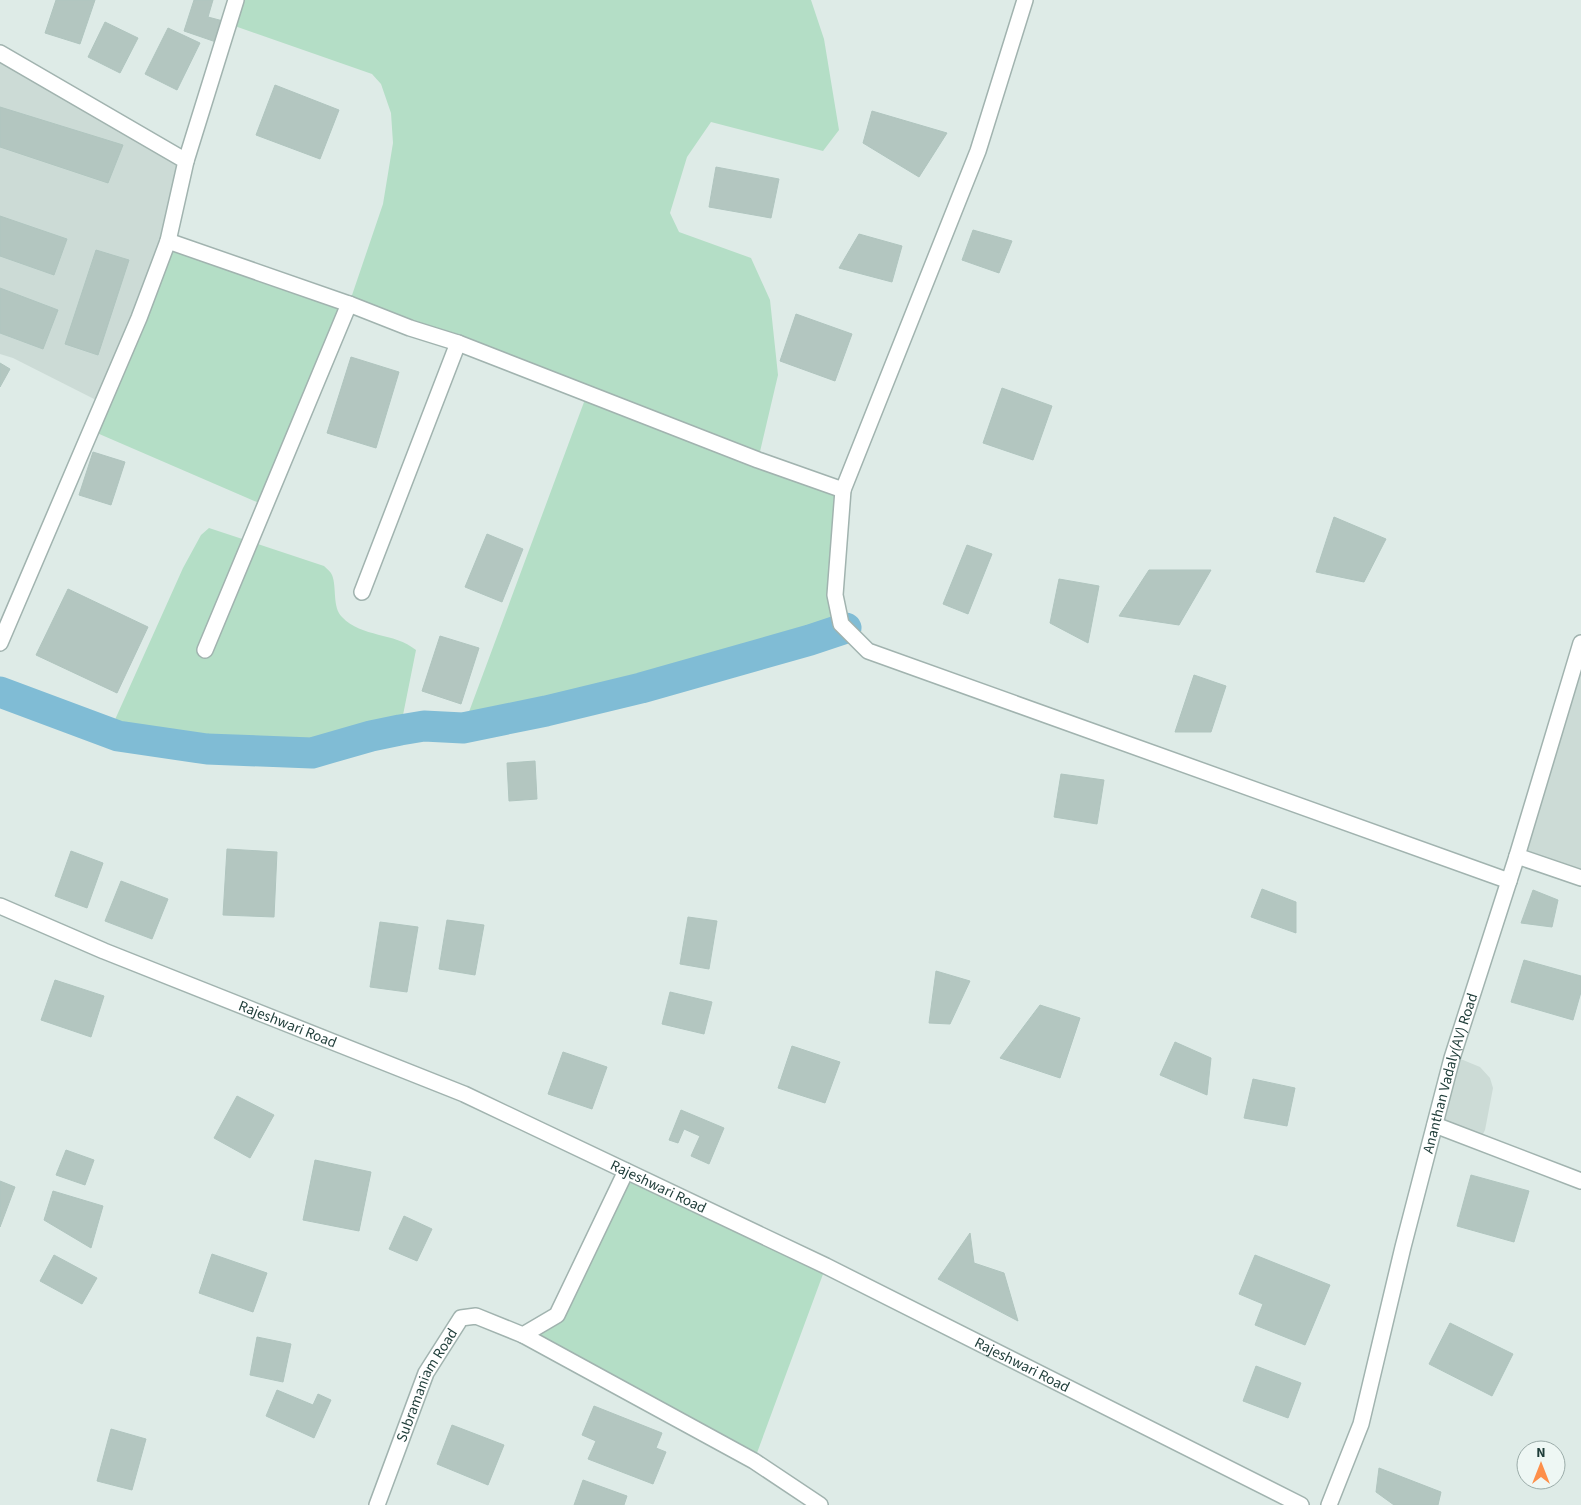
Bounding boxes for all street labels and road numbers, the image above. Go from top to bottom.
street label: Ananthan Vadaly(AV) Road [1418,990,1483,1156]
street label: Rajeshwari Road [235,995,340,1053]
street label: Rajeshwari Road [607,1155,710,1219]
street label: Subramaniam Road [391,1324,463,1445]
street label: Rajeshwari Road [971,1332,1073,1398]

